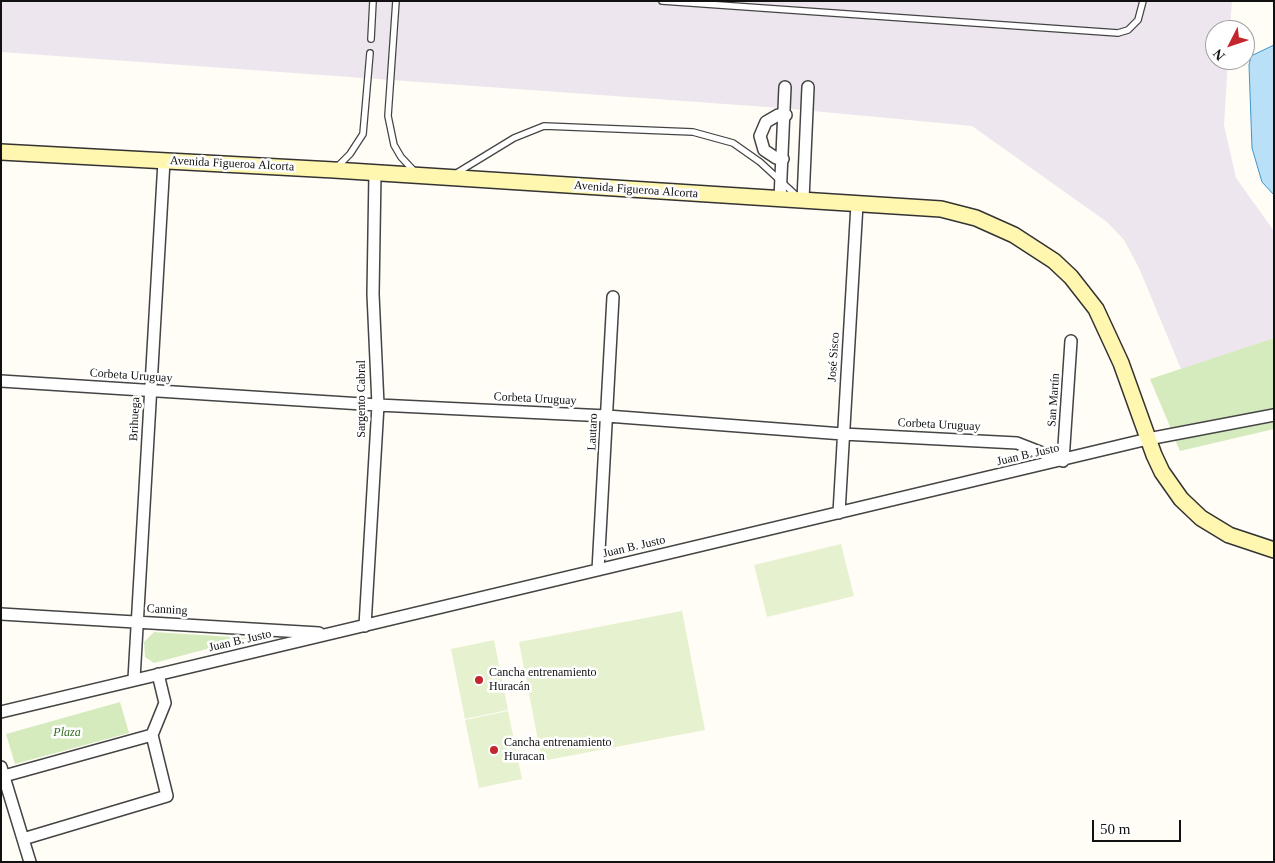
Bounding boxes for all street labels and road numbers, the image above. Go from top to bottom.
street label: Avenida Figueroa Alcorta [170,154,294,174]
street label: Avenida Figueroa Alcorta [573,178,699,202]
street label: José Sisco [825,332,843,382]
street label: Sargento Cabral [355,360,369,438]
street label: Corbeta Uruguay [89,366,173,386]
street label: San Martín [1045,373,1063,427]
street label: Corbeta Uruguay [493,390,577,408]
street label: Brihuega [127,397,143,441]
street label: Lautaro [585,413,601,451]
street label: Corbeta Uruguay [897,416,981,434]
street label: Juan B. Justo [995,441,1061,469]
street label: Juan B. Justo [601,533,667,561]
street label: Canning [146,602,188,618]
street label: Juan B. Justo [207,627,273,655]

